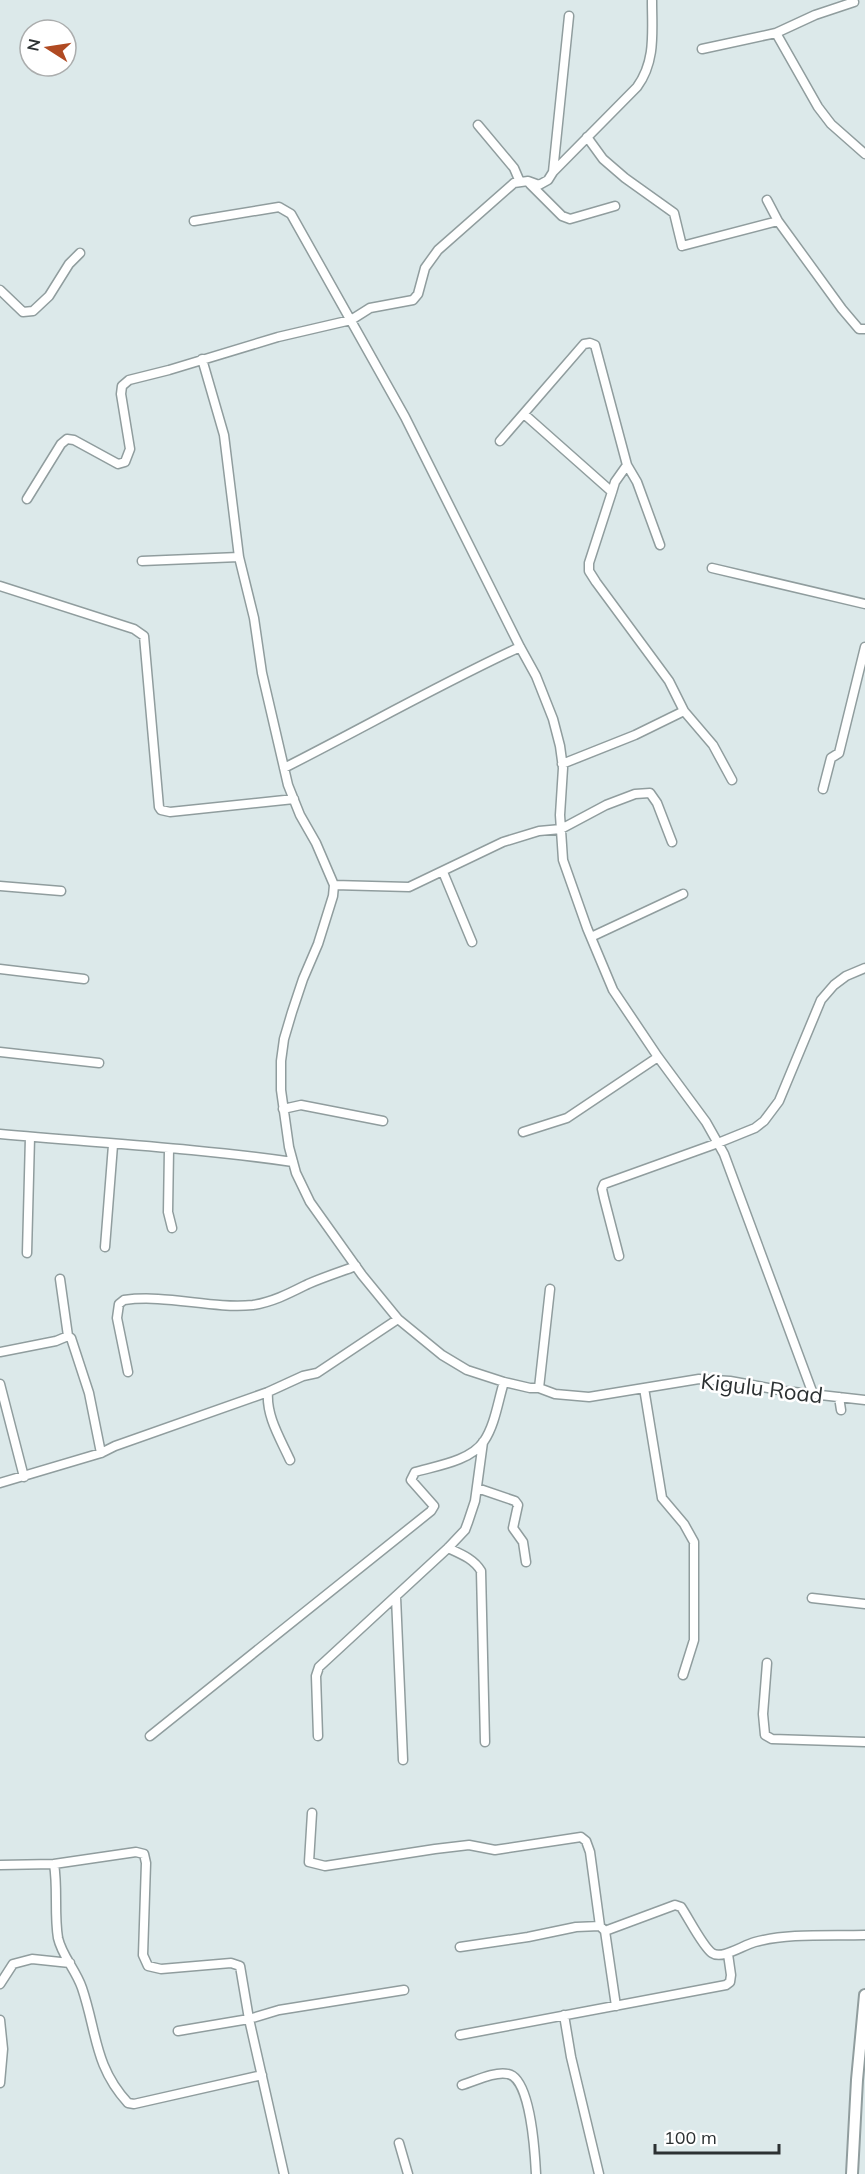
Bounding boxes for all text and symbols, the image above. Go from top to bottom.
north arrow [18,18,78,78]
text: N [22,37,44,53]
street label: Kigulu Road [699,1367,825,1409]
scale bar [655,2117,780,2155]
text: 100 m [664,2126,717,2149]

